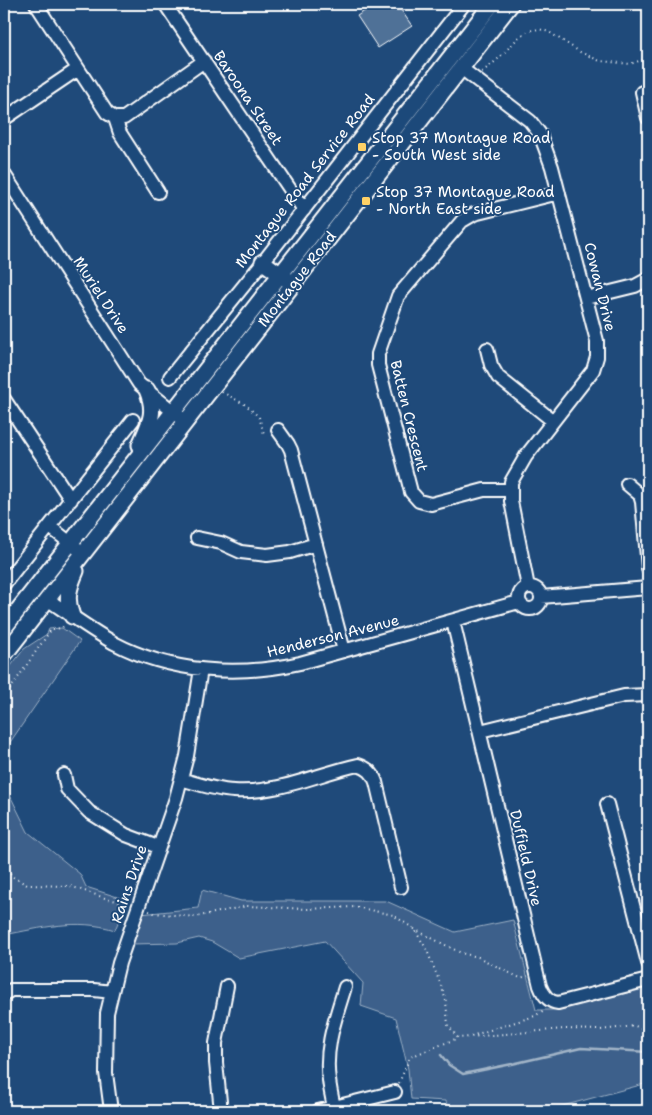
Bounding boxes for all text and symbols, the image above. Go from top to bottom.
street label: Baroona Street [209,47,287,149]
street label: Montague Road Service Road [231,89,380,272]
place label: Stop 37 Montague Road - South West side [372,128,551,165]
marker: Stop 37 Montague Road - South West side [356,141,368,153]
place label: Stop 37 Montague Road - North East side [376,182,555,219]
marker: Stop 37 Montague Road - North East side [360,195,372,207]
street label: Montague Road [253,227,341,331]
street label: Cowan Drive [579,240,621,334]
street label: Muriel Drive [69,253,133,337]
street label: Batten Crescent [385,358,433,474]
street label: Henderson Avenue [265,610,401,662]
street label: Duffield Drive [505,808,547,908]
street label: Rains Drive [106,842,152,926]

